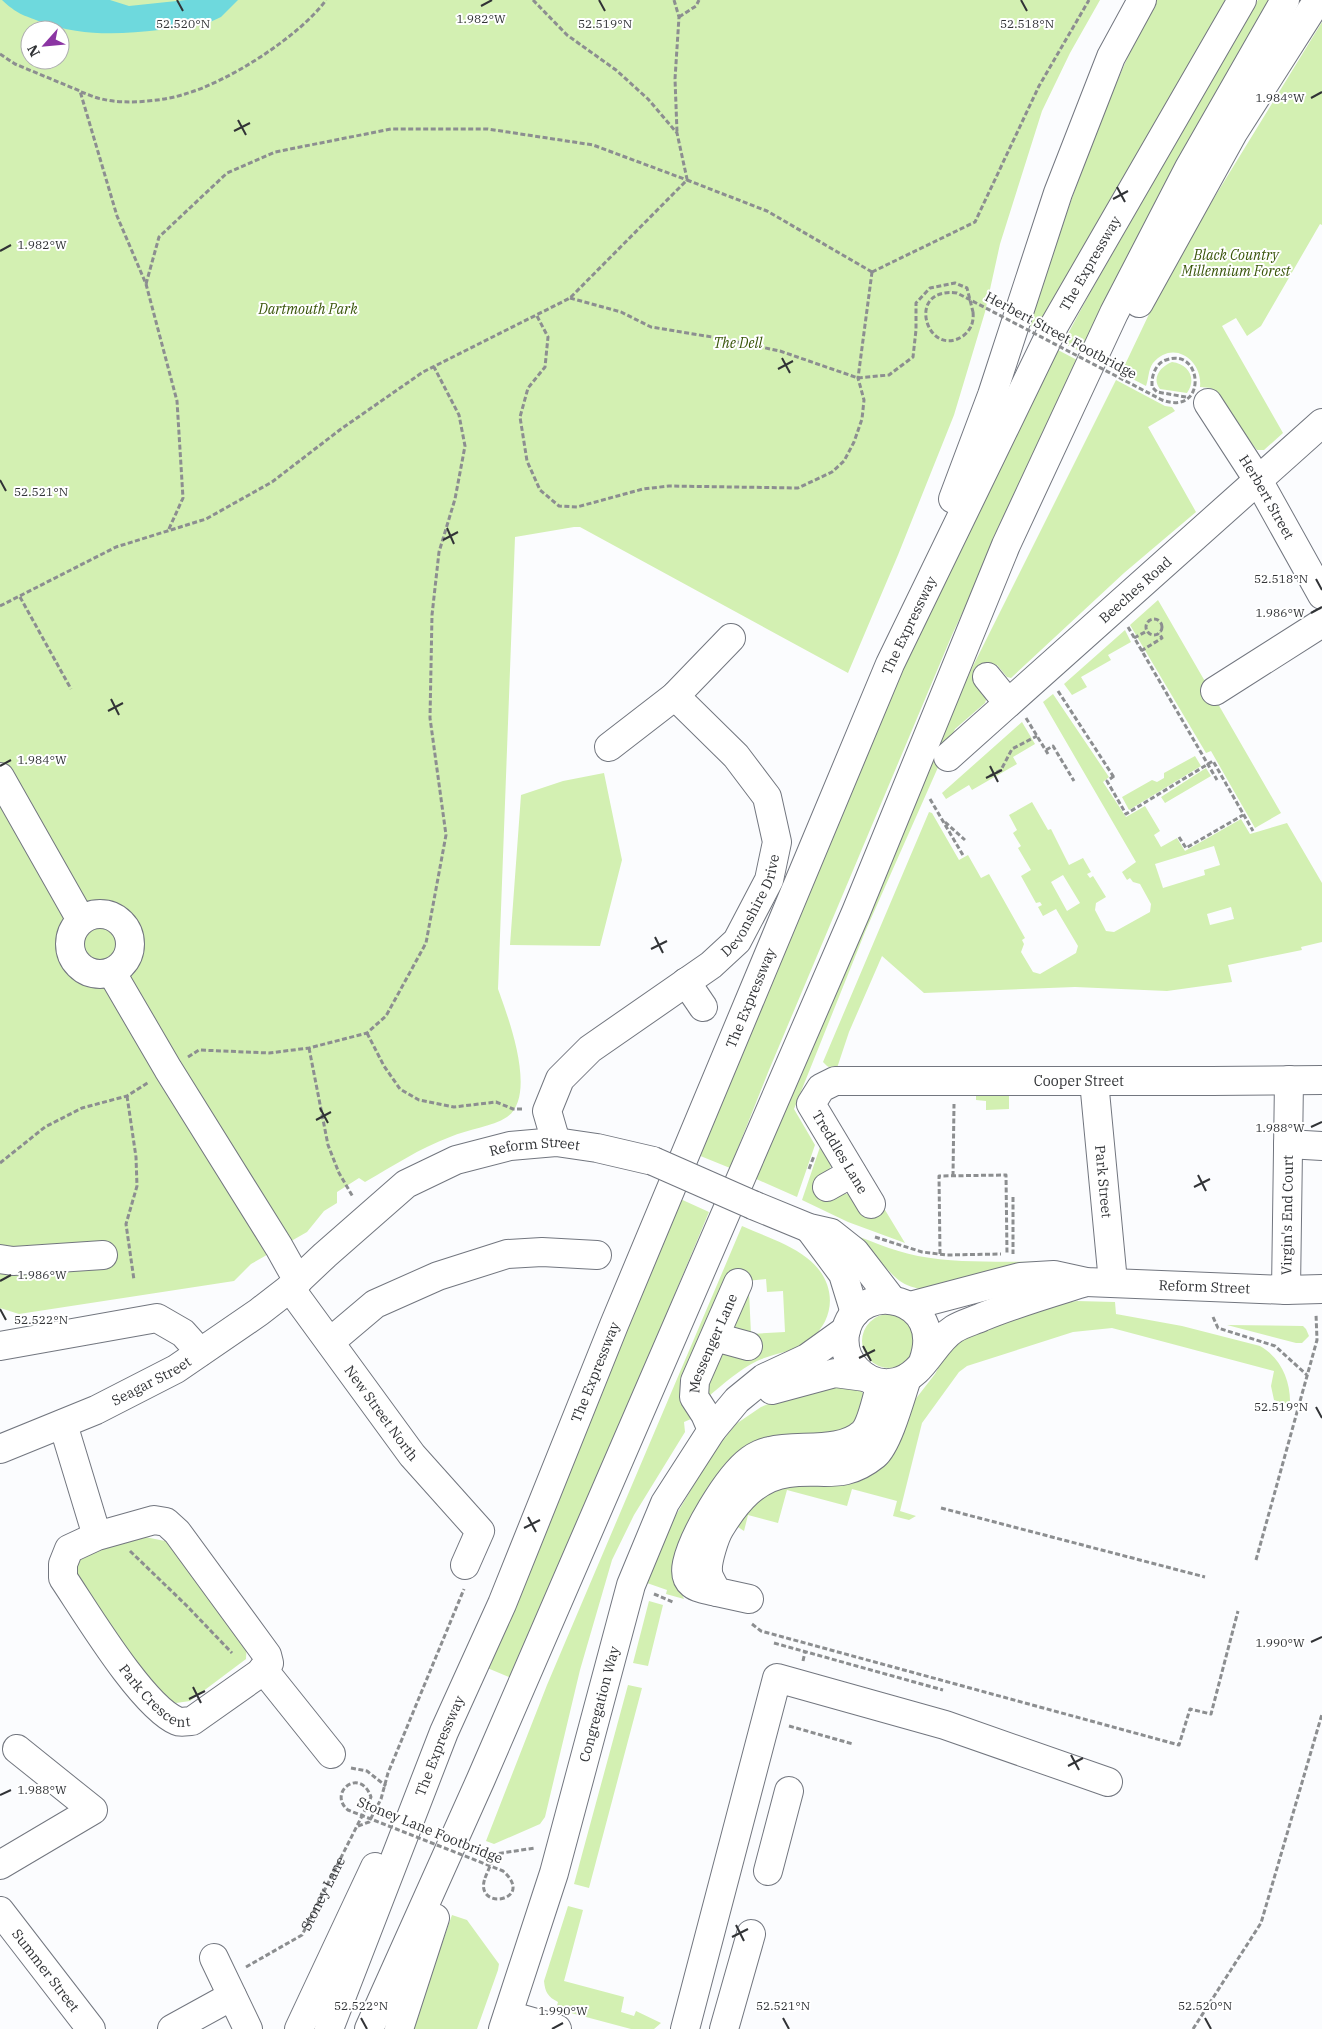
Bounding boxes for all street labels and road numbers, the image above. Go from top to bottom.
street label: The Expressway [1055,212,1125,314]
street label: Herbert Street Footbridge [982,287,1140,383]
street label: Herbert Street [1235,451,1298,543]
street label: Beeches Road [1095,552,1176,627]
street label: The Expressway [878,573,940,677]
street label: Devonshire Drive [717,853,783,960]
street label: The Expressway [722,945,780,1051]
street label: Cooper Street [1034,1072,1124,1090]
street label: Treddles Lane [808,1107,872,1197]
street label: Reform Street [487,1133,581,1160]
street label: Park Street [1091,1144,1116,1219]
street label: Virgin's End Court [1277,1155,1297,1275]
street label: Reform Street [1158,1276,1250,1298]
street label: Messenger Lane [685,1291,741,1394]
street label: The Expressway [567,1318,624,1425]
street label: Seagar Street [108,1352,195,1410]
street label: New Street North [341,1362,422,1465]
street label: Congregation Way [575,1644,623,1764]
street label: Park Crescent [115,1661,192,1731]
street label: The Expressway [411,1692,469,1799]
street label: Stoney Lane Footbridge [355,1793,505,1867]
street label: Stoney Lane [297,1853,349,1934]
street label: Summer Street [8,1925,83,2015]

